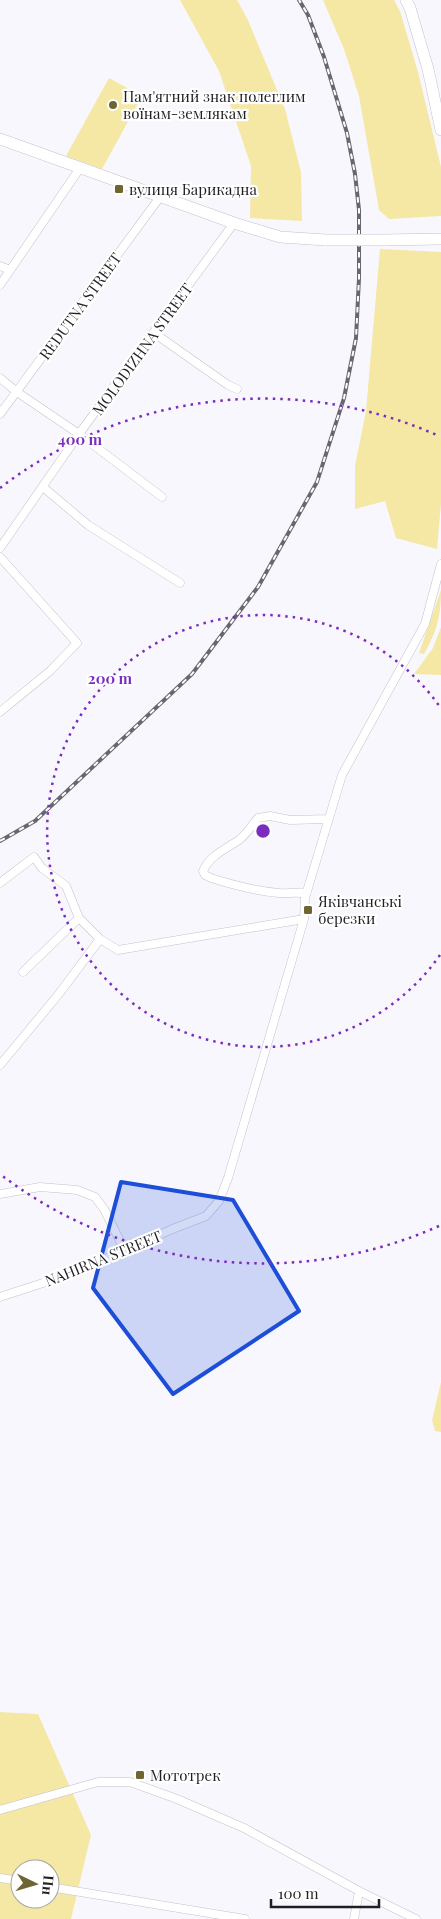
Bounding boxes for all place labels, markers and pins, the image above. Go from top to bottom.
place label: Пам'ятний знак полеглим воїнам-землякам [123,86,306,123]
marker: Пам'ятний знак полеглим воїнам-землякам [107,99,119,111]
place label: вулиця Барикадна [129,179,257,199]
marker: вулиця Барикадна [113,183,125,195]
centre of rings [254,822,272,840]
place label: Яківчанські березки [317,891,403,928]
marker: Яківчанські березки [302,904,314,916]
place label: Мототрек [150,1765,221,1785]
marker: Мототрек [134,1769,146,1781]

